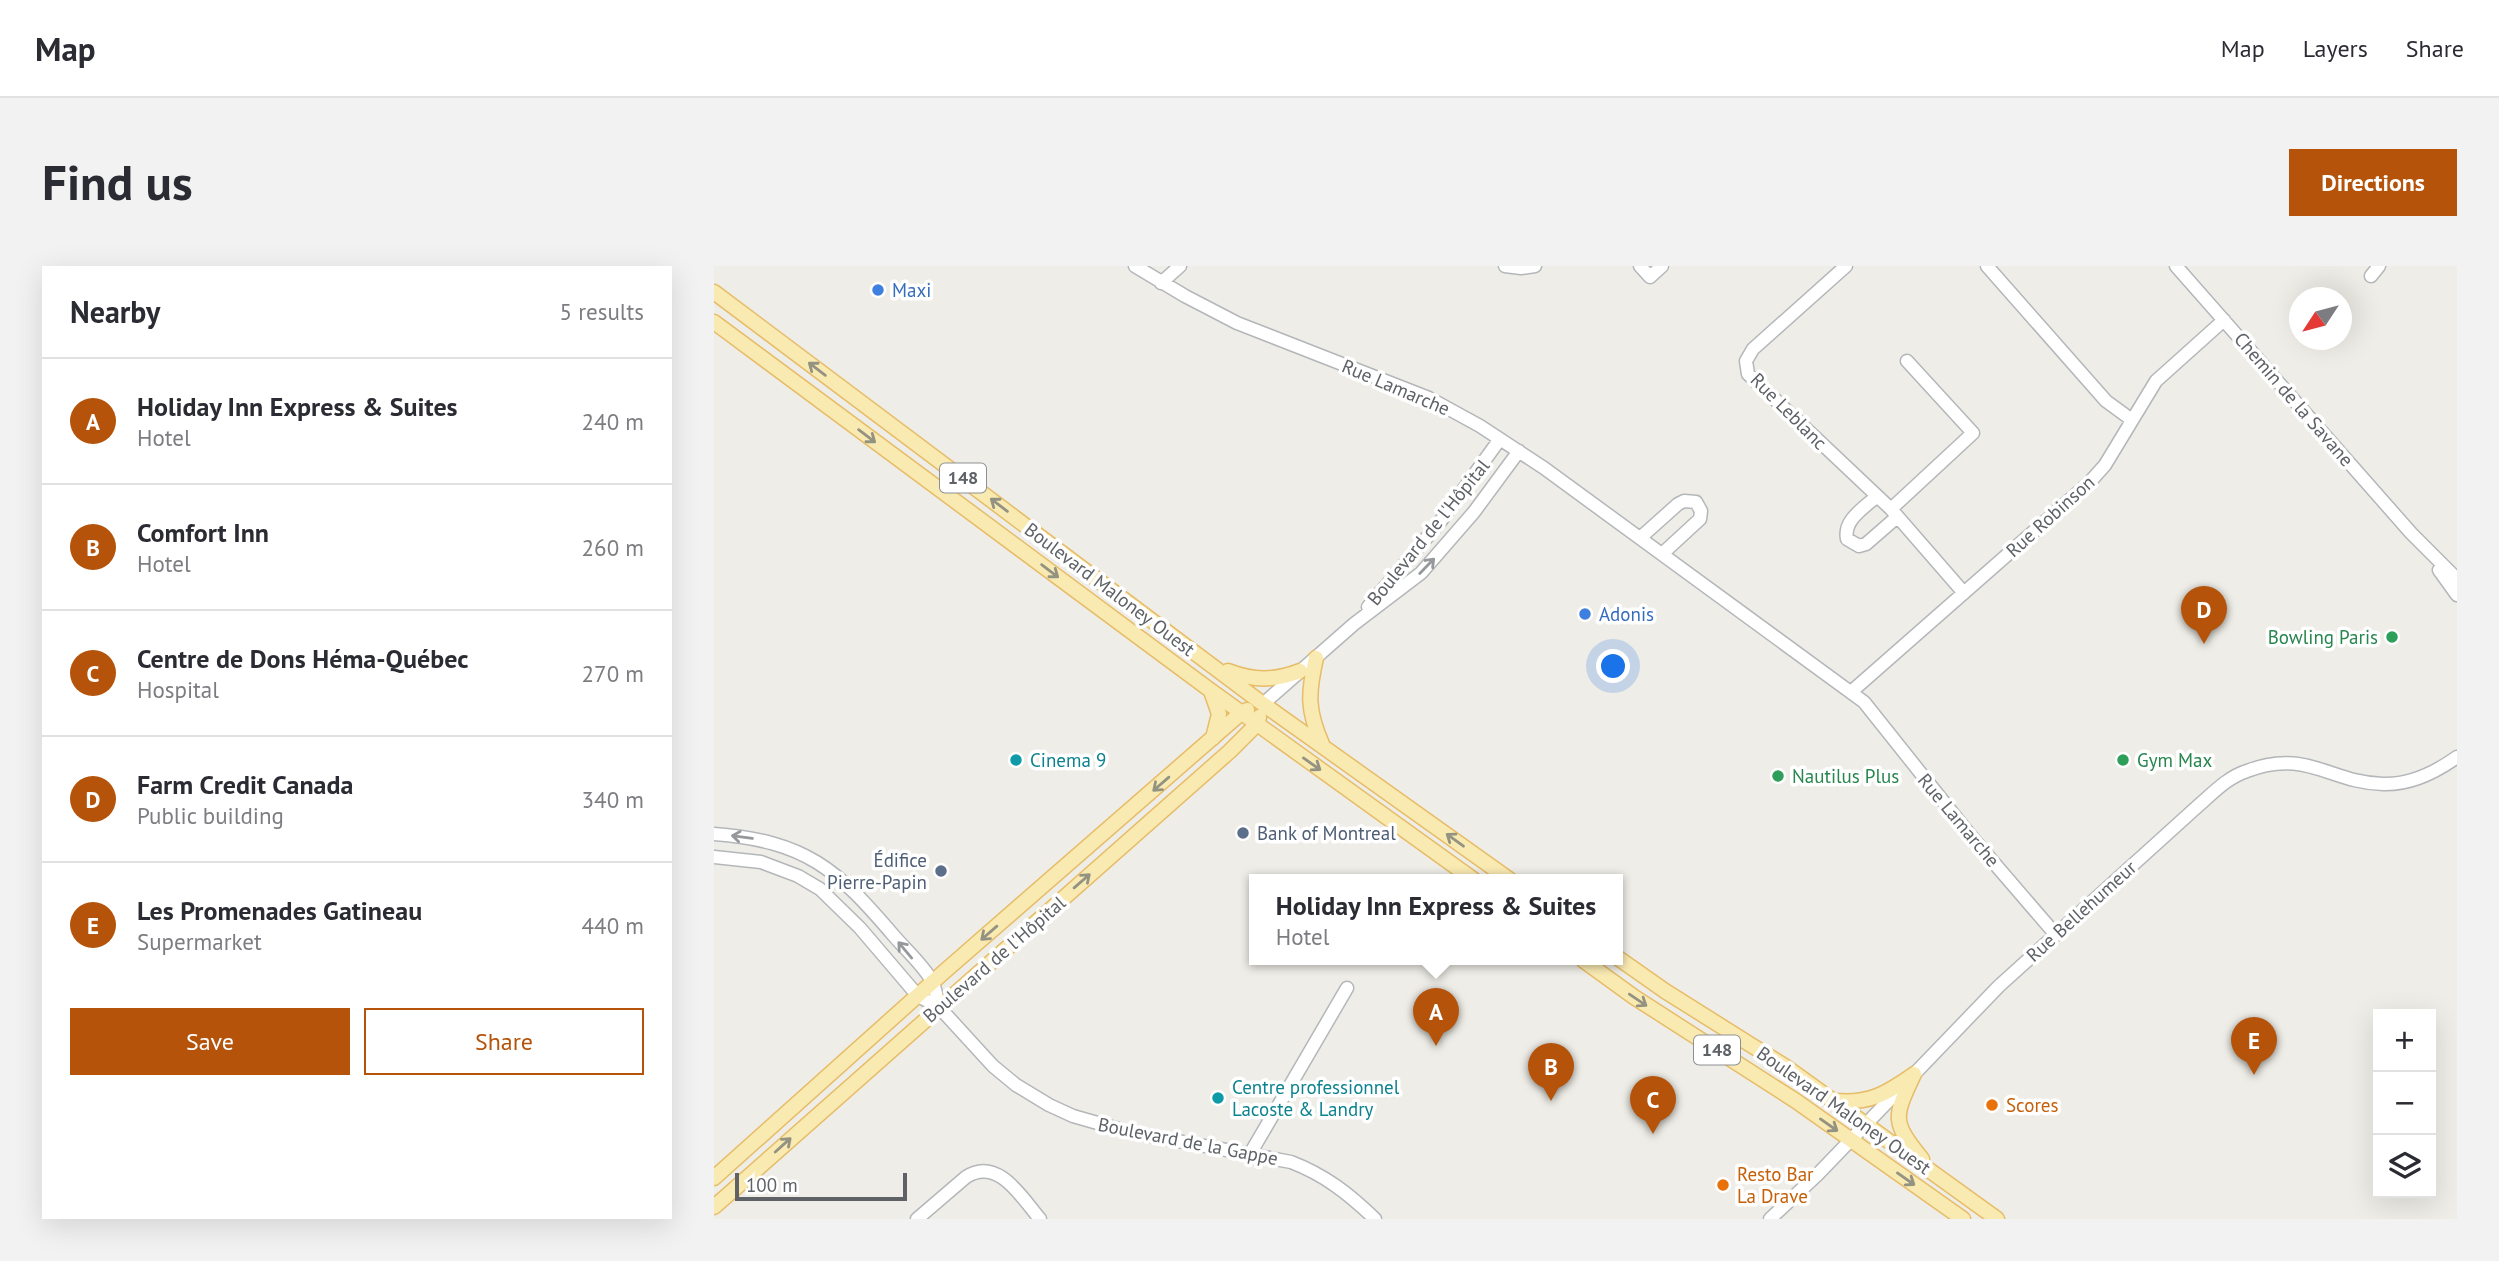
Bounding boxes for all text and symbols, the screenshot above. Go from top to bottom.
text: Map [35,27,96,70]
text: Map [2221,33,2265,64]
text: Layers [2303,33,2368,64]
text: Share [2406,33,2464,64]
button: Directions [2289,149,2457,216]
text: Find us [42,150,193,214]
place label: Maxi [892,278,931,302]
marker: Maxi [870,282,886,298]
north arrow [2289,287,2352,350]
text: Nearby [70,292,160,331]
text: 5 results [560,297,644,326]
street label: Chemin de la Savane [2229,327,2359,471]
street label: Rue Lamarche [1338,354,1454,420]
one-way arrow [808,362,827,377]
street label: Rue Leblanc [1746,368,1832,454]
text: Holiday Inn Express & Suites [137,390,458,423]
text: A [86,407,100,436]
text: 240 m [582,407,644,436]
text: Hotel [137,423,191,452]
one-way arrow [857,429,875,444]
street label: Boulevard de l'Hôpital [1362,454,1495,610]
road number: 148 [940,463,986,492]
street label: Rue Robinson [2001,470,2099,562]
one-way arrow [991,498,1009,513]
text: Comfort Inn [137,516,269,549]
street label: Boulevard Maloney Ouest [1020,517,1200,661]
text: B [86,533,100,562]
text: 260 m [582,533,644,562]
text: Hotel [137,549,191,578]
one-way arrow [1418,558,1435,575]
one-way arrow [1040,564,1058,579]
pin: D [2181,586,2227,644]
place label: Adonis [1599,602,1654,626]
marker: Adonis [1577,606,1593,622]
place label: Bowling Paris [2268,625,2378,649]
marker: Bowling Paris [2384,629,2400,645]
text: Centre de Dons Héma-Québec [137,642,468,675]
your location [1596,649,1630,683]
text: C [87,659,99,688]
text: 270 m [582,659,644,688]
text: Hospital [137,675,219,704]
place label: Cinema 9 [1030,748,1106,772]
place label: Gym Max [2137,748,2212,772]
marker: Cinema 9 [1008,752,1024,768]
marker: Gym Max [2115,752,2131,768]
one-way arrow [1302,757,1321,771]
place label: Nautilus Plus [1792,764,1899,788]
text: Farm Credit Canada [137,768,353,801]
marker: Nautilus Plus [1770,768,1786,784]
street label: Rue Lamarche [1913,768,2005,872]
one-way arrow [1152,776,1170,792]
text: D [86,785,100,814]
text: 340 m [582,785,644,814]
text: Public building [137,801,284,830]
place label: Bank of Montreal [1257,821,1396,845]
marker: Bank of Montreal [1235,825,1251,841]
one-way arrow [731,830,754,843]
one-way arrow [1446,833,1465,847]
place label: Édifice Pierre-Papin [827,848,927,894]
street label: Rue Bellehumeur [2021,855,2141,967]
marker: Édifice Pierre-Papin [933,863,949,879]
one-way arrow [1073,873,1091,889]
popup [1249,874,1623,965]
text: Holiday Inn Express & Suites [1276,889,1596,922]
street label: Boulevard de l'Hôpital [918,890,1071,1027]
text: Les Promenades Gatineau [137,894,422,927]
text: E [87,911,99,940]
text: 440 m [582,911,644,940]
text: Hotel [1276,922,1329,951]
one-way arrow [980,925,998,941]
text: Supermarket [137,927,262,956]
one-way arrow [897,941,913,959]
pin: A [1413,988,1459,1046]
one-way arrow [1628,993,1648,1007]
button: Save [70,1008,350,1075]
button: Share [364,1008,644,1075]
map controls [2373,1009,2436,1198]
button: + [2373,1009,2436,1072]
pin: E [2231,1017,2277,1075]
road number: 148 [1694,1036,1740,1064]
street label: Boulevard Maloney Ouest [1752,1041,1936,1180]
pin: B [1528,1043,1574,1101]
button: − [2373,1072,2436,1135]
place label: Centre professionnel Lacoste & Landry [1232,1075,1400,1121]
pin: C [1630,1076,1676,1134]
marker: Centre professionnel Lacoste & Landry [1210,1090,1226,1106]
place label: Scores [2006,1093,2059,1117]
marker: Scores [1984,1097,2000,1113]
street label: Boulevard de la Gappe [1096,1112,1280,1170]
one-way arrow [1819,1117,1838,1132]
button: layers [2373,1135,2436,1198]
one-way arrow [774,1137,792,1153]
place label: Resto Bar La Drave [1737,1162,1814,1208]
scale bar [735,1170,906,1202]
one-way arrow [1896,1172,1915,1186]
text: 100 m [746,1173,798,1197]
marker: Resto Bar La Drave [1715,1177,1731,1193]

